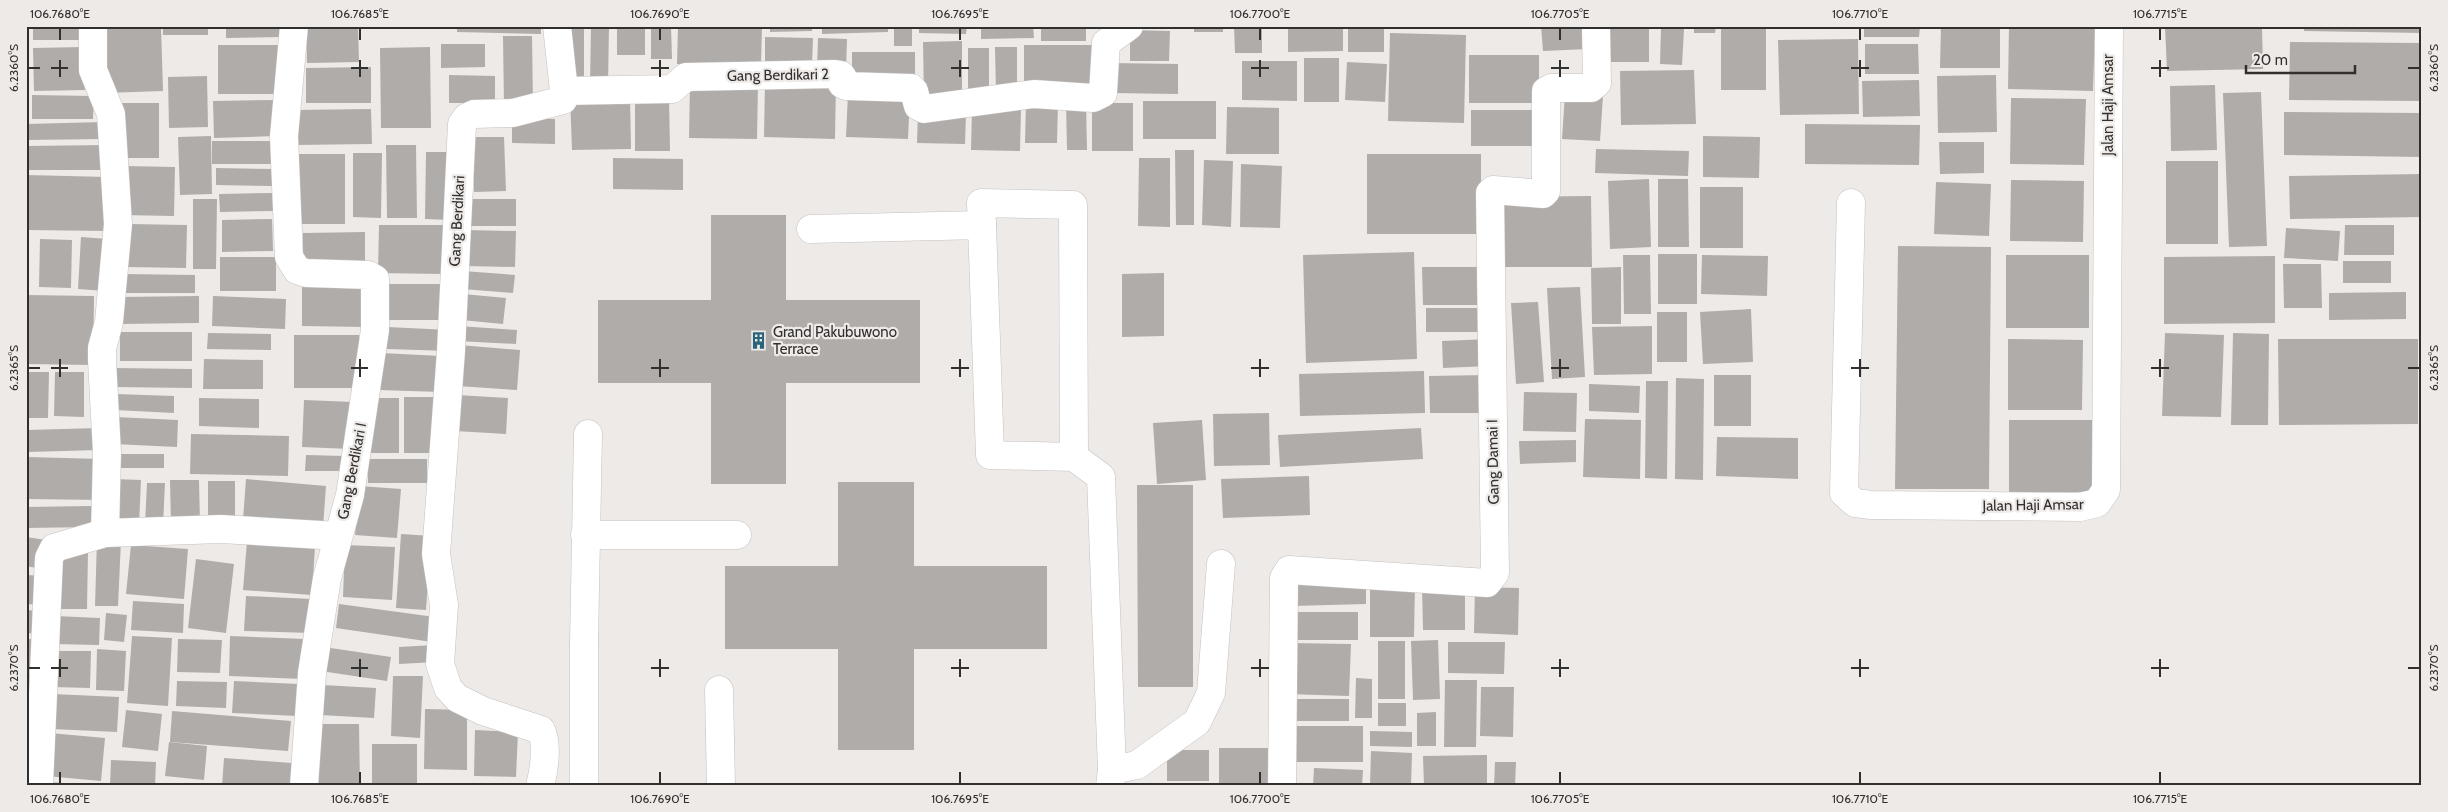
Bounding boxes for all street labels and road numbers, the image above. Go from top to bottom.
street label: Jalan Haji Amsar [2099,54,2117,157]
street label: Gang Berdikari 2 [727,65,829,85]
street label: Gang Berdikari [446,175,468,267]
street label: Gang Damai I [1483,419,1503,505]
street label: Gang Berdikari I [334,421,370,521]
street label: Jalan Haji Amsar [1981,495,2084,515]

